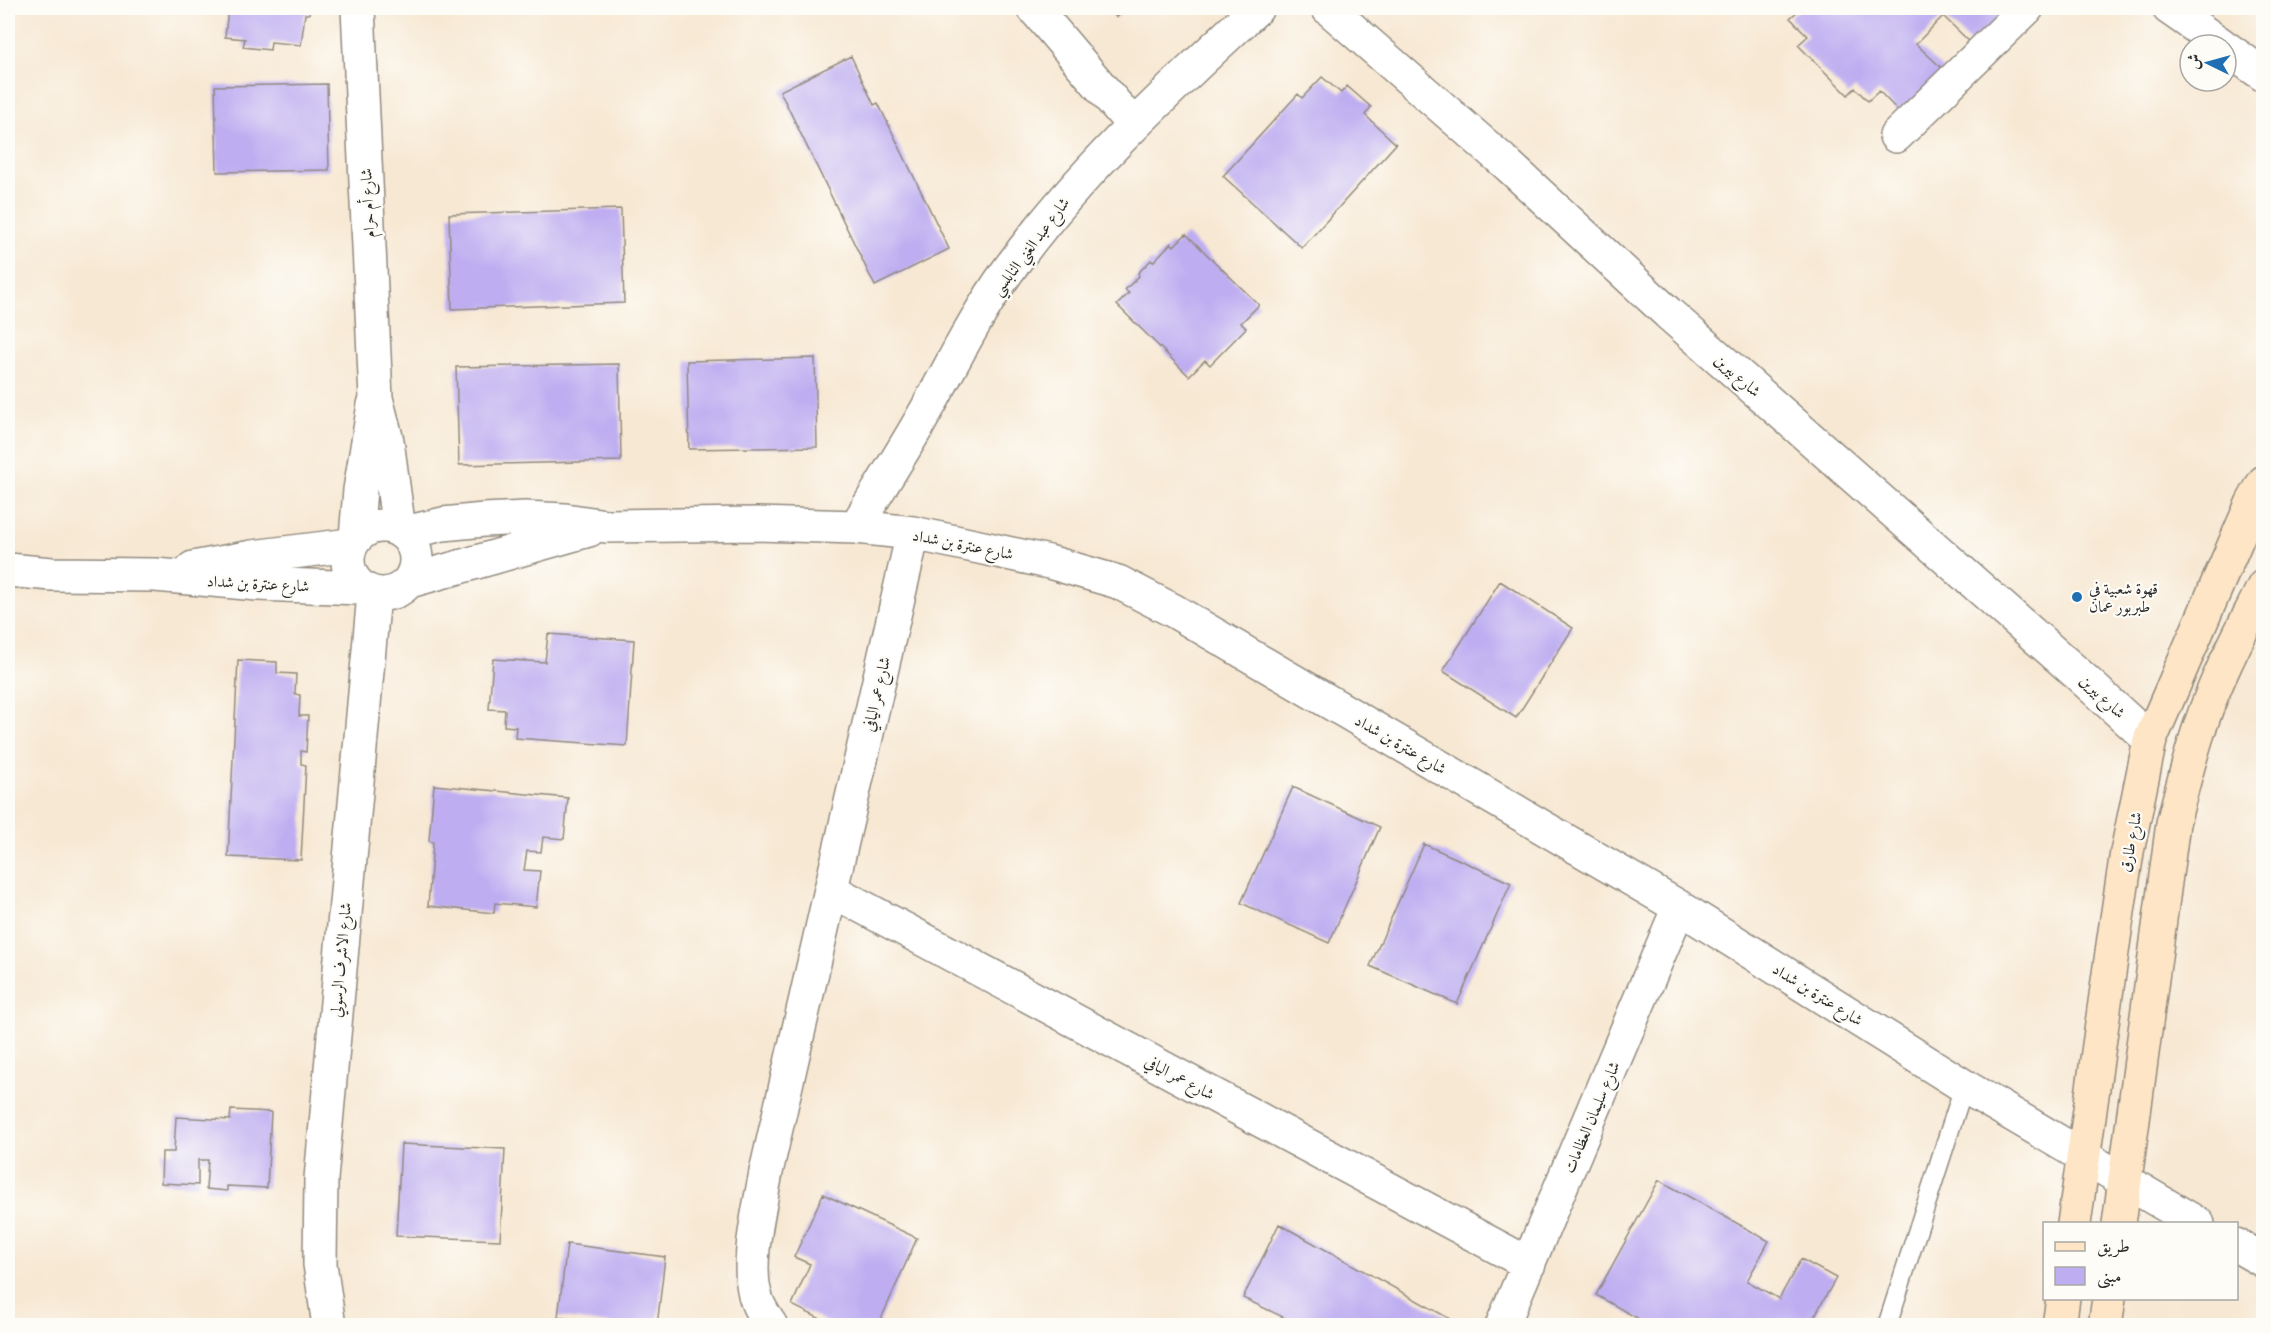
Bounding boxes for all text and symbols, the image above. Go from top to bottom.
north arrow [2178,33,2238,93]
text: ش [2182,53,2206,71]
street label: شارع أم حرام [354,167,384,238]
street label: شارع عبد الغني النابلسي [987,193,1078,303]
street label: شارع بيرين [1708,349,1765,404]
street label: شارع عنترة بن شداد [910,524,1015,568]
street label: شارع عنترة بن شداد [206,570,310,600]
place label: قهوة شعبية في طبربور عمان [2089,578,2158,618]
marker: قهوة شعبية في طبربور عمان [2070,590,2084,604]
street label: شارع عمر اليافي [858,655,898,734]
street label: شارع بيرين [2073,670,2130,725]
street label: شارع عنترة بن شداد [1350,710,1450,782]
street label: شارع طارق [2114,810,2150,875]
street label: شارع الاشرف الرسولي [325,902,359,1019]
street label: شارع عنترة بن شداد [1767,958,1867,1033]
street label: شارع عمر اليافي [1140,1050,1218,1107]
street label: شارع سليمان العظامات [1558,1058,1627,1178]
legend [2043,1222,2238,1300]
text: طريق [2097,1234,2130,1258]
text: مبنى [2097,1264,2122,1289]

